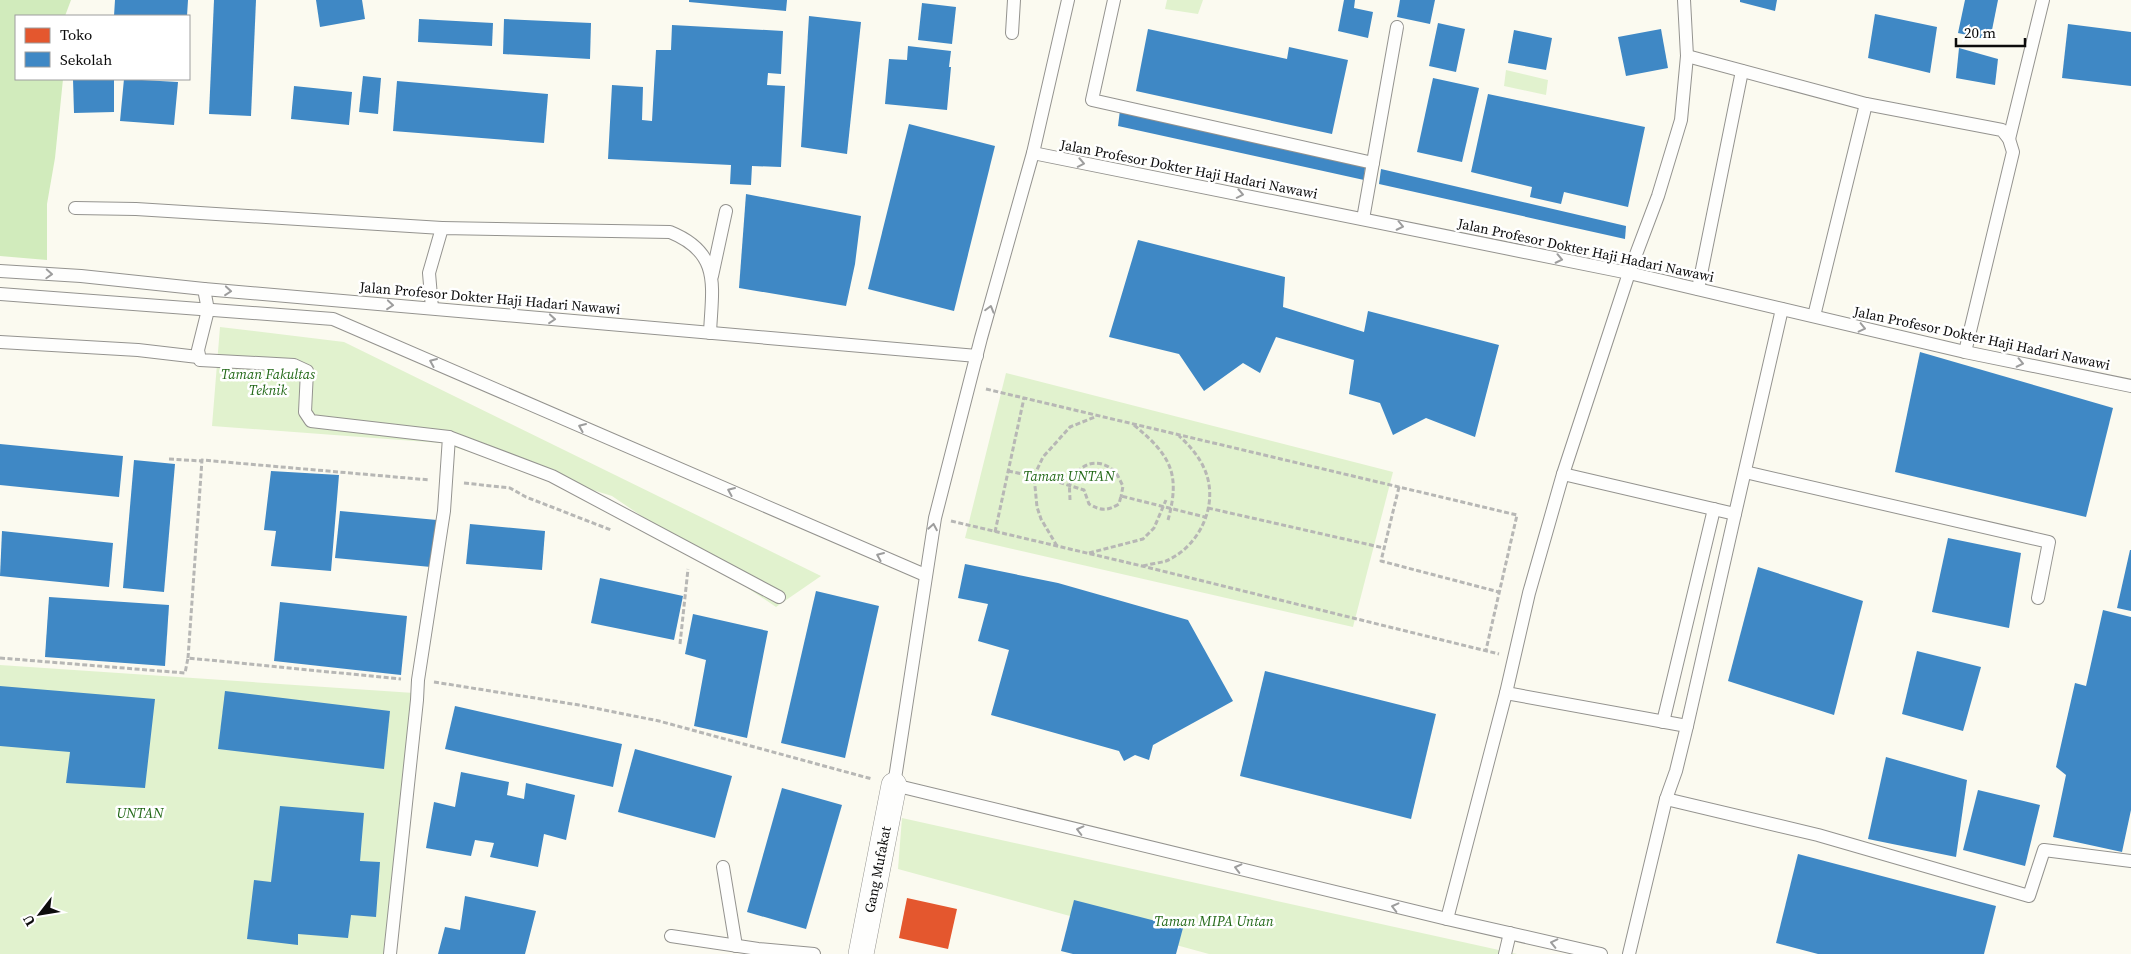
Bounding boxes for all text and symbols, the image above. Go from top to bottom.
legend [15,15,190,80]
scale bar [1956,15,2025,47]
text: 20 m [1964,22,1996,43]
text: Toko [60,24,92,45]
text: Sekolah [60,49,112,70]
street label: Jalan Profesor Dokter Haji Hadari Nawawi [1058,134,1319,204]
one-way arrow [1076,157,1085,167]
one-way arrow [1236,189,1245,199]
street label: Jalan Profesor Dokter Haji Hadari Nawawi [1455,213,1716,287]
one-way arrow [1395,220,1404,231]
one-way arrow [1554,253,1563,264]
one-way arrow [45,269,53,280]
street label: Jalan Profesor Dokter Haji Hadari Nawawi [358,277,621,319]
one-way arrow [224,285,232,296]
one-way arrow [386,299,394,310]
street label: Jalan Profesor Dokter Haji Hadari Nawawi [1851,301,2112,375]
one-way arrow [984,305,994,313]
one-way arrow [548,313,556,324]
one-way arrow [1857,322,1866,333]
one-way arrow [2016,357,2025,368]
one-way arrow [429,358,438,369]
park label: Taman Fakultas Teknik [221,364,316,400]
one-way arrow [578,422,587,433]
park label: Taman UNTAN [1023,466,1116,486]
one-way arrow [727,487,736,498]
one-way arrow [928,523,938,532]
one-way arrow [876,551,885,562]
park label: UNTAN [116,803,164,823]
street label: Gang Mufakat [859,824,896,915]
one-way arrow [1075,825,1084,836]
one-way arrow [1233,863,1242,874]
north arrow [15,889,65,939]
one-way arrow [1391,902,1400,913]
text: U [18,911,40,930]
park label: Taman MIPA Untan [1154,911,1274,931]
one-way arrow [1549,938,1558,949]

